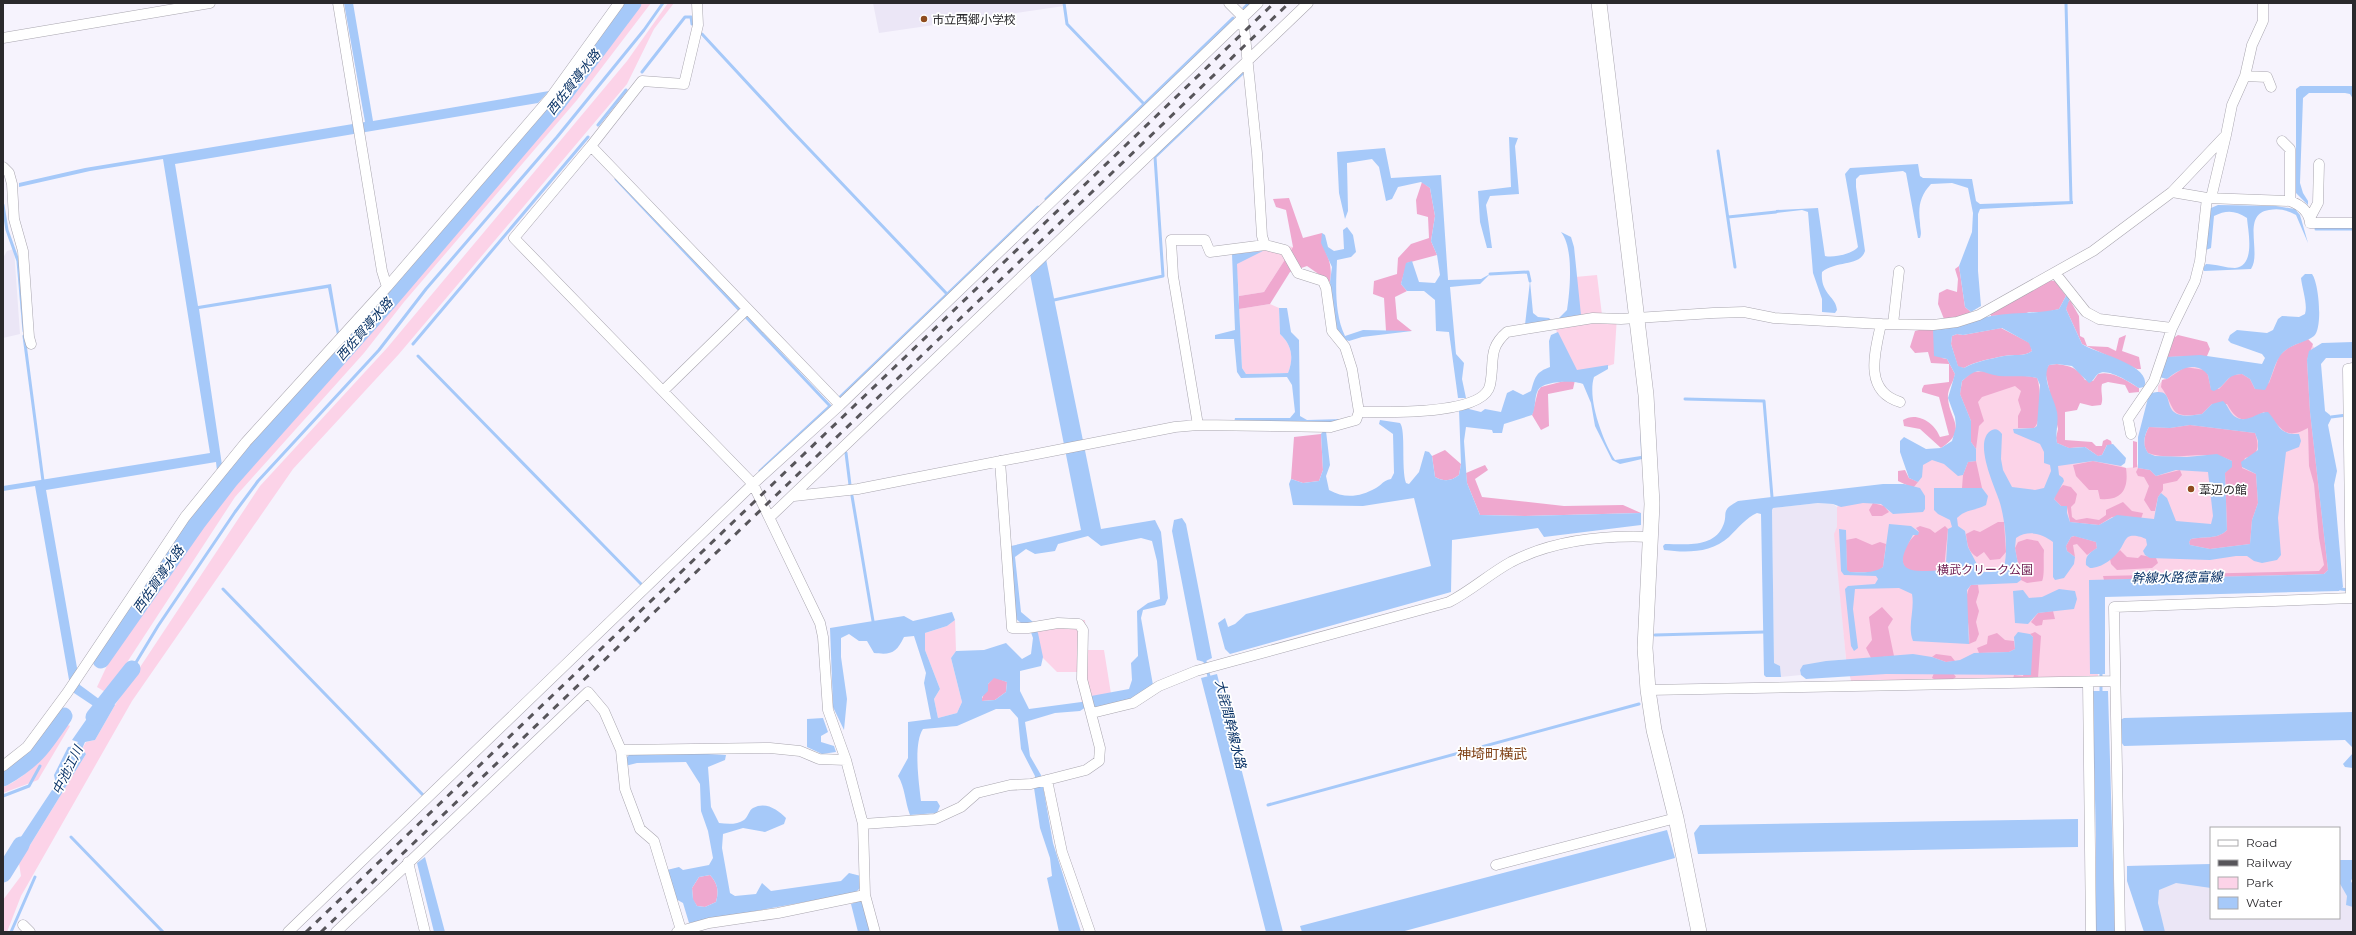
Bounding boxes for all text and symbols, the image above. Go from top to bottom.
place label: 市立西郷小学校 [932,12,1016,27]
marker: 市立西郷小学校 [919,14,929,24]
water label: 西佐賀導水路 [543,46,604,118]
water label: 西佐賀導水路 [332,294,396,364]
place label: 葦辺の館 [2199,482,2247,497]
marker: 葦辺の館 [2186,484,2196,494]
water label: 西佐賀導水路 [129,542,187,616]
park label: 横武クリーク公園 [1937,562,2033,577]
water label: 幹線水路徳富線 [2131,568,2225,586]
water label: 大詫間幹線水路 [1212,678,1250,771]
water label: 中池江川 [48,741,86,797]
district label: 神埼町横武 [1457,745,1527,763]
legend [2210,827,2340,919]
text: Road [2246,835,2277,850]
text: Railway [2246,855,2292,870]
text: Park [2246,875,2274,890]
text: Water [2246,895,2283,910]

